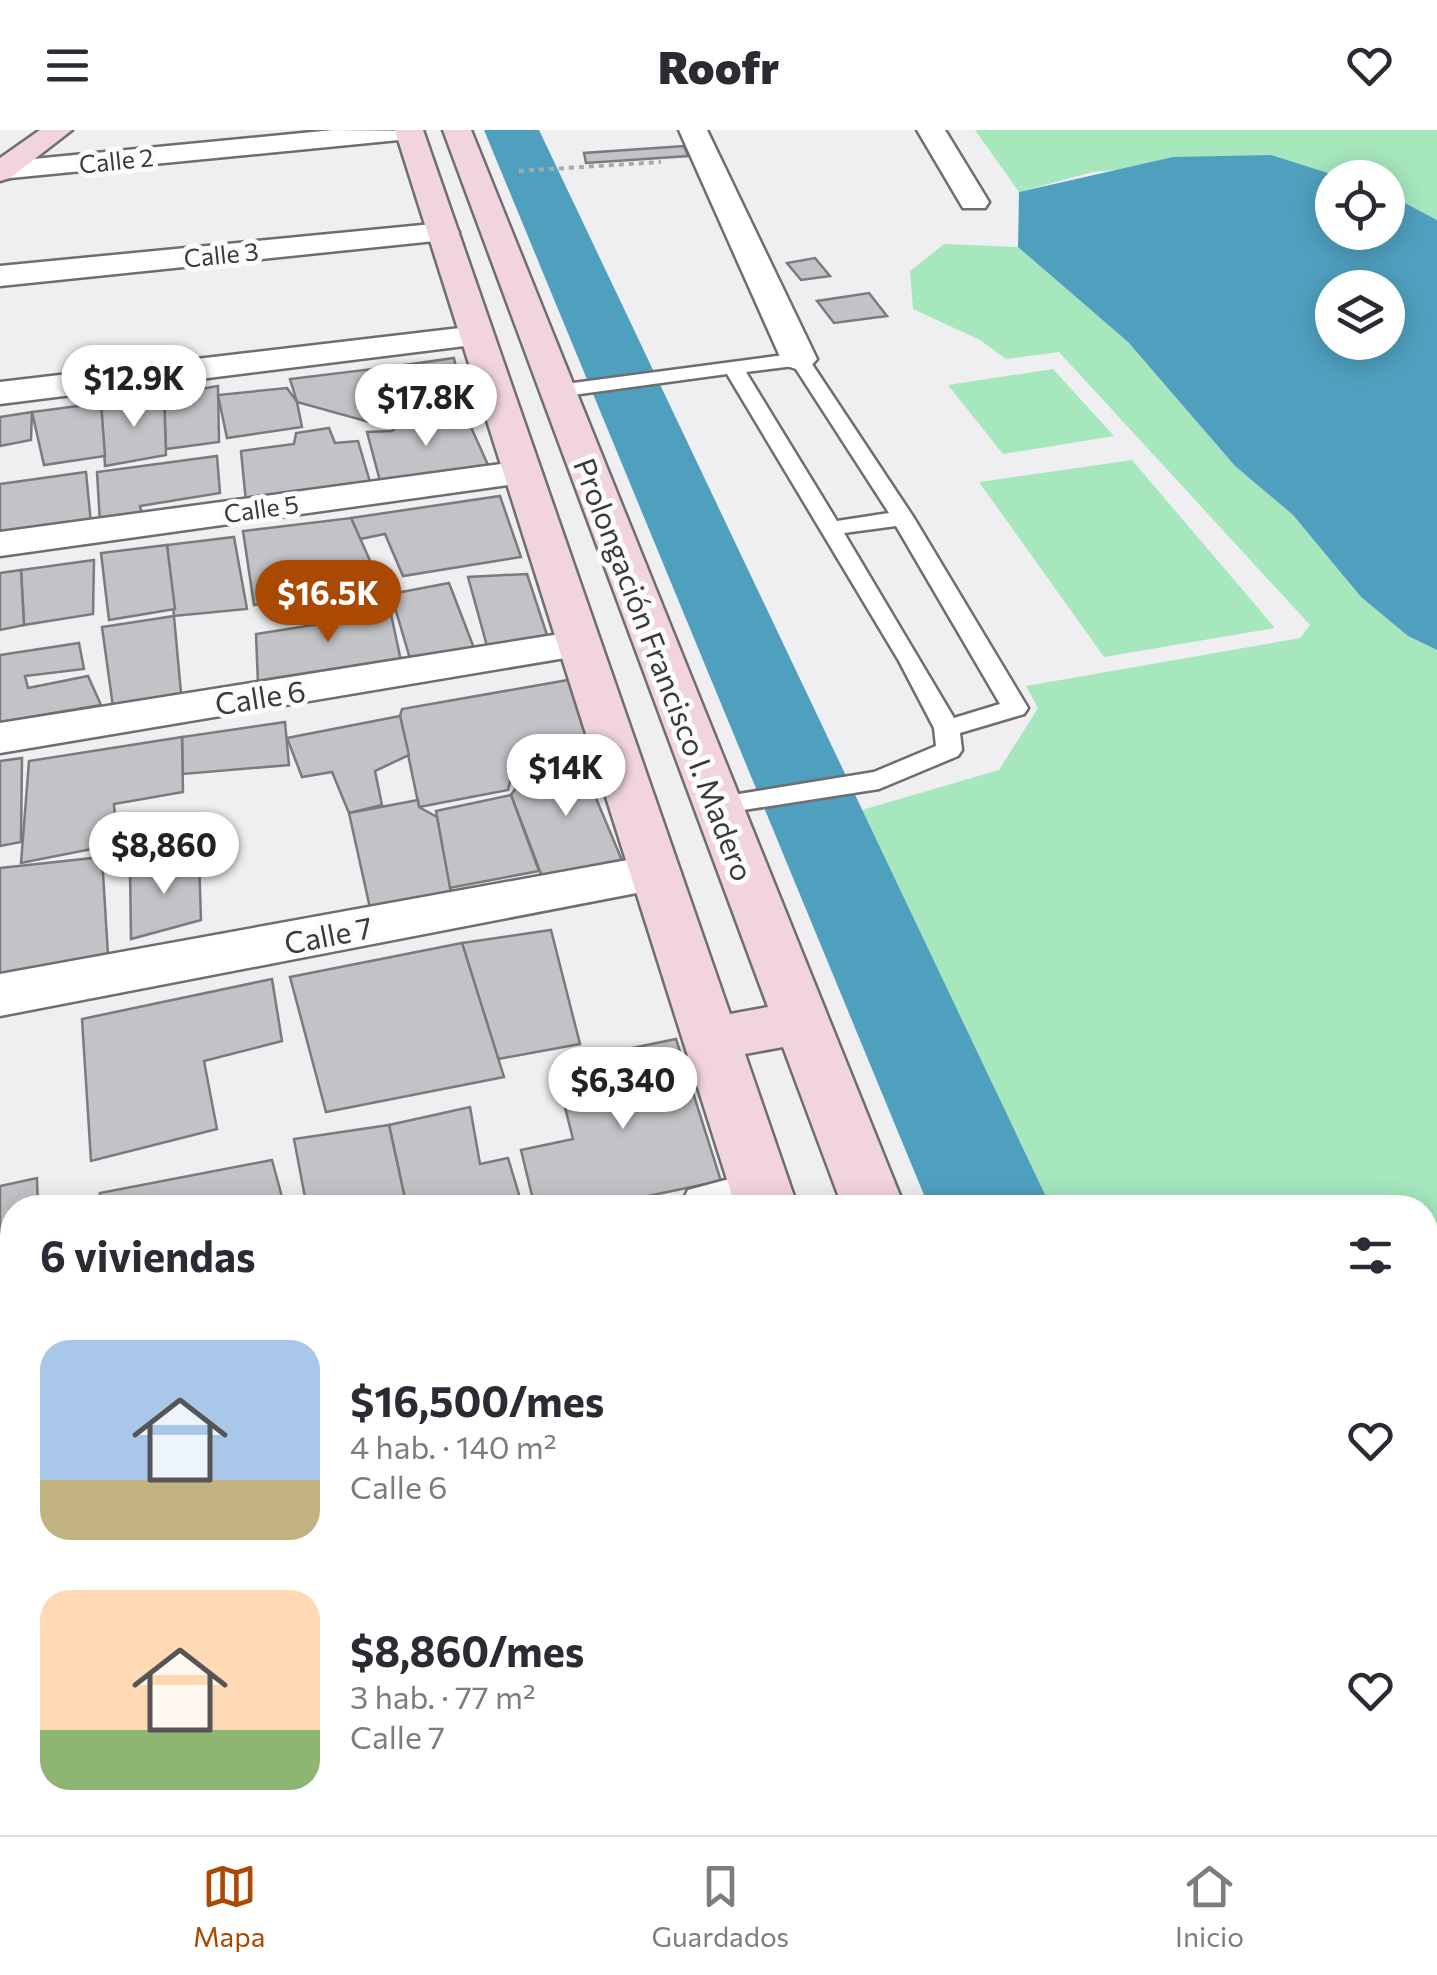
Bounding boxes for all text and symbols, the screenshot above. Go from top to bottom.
icon: menu [40,38,95,93]
text: Roofr [658,38,779,93]
icon: heart [1342,38,1397,93]
street label: Calle 2 [77,141,155,179]
map controls [1315,160,1405,360]
button: locate [1315,160,1405,250]
street label: Calle 3 [182,235,260,273]
button: layers [1315,270,1405,360]
pin: $12.9K [53,345,215,430]
text: $12.9K [83,357,185,397]
pin: $17.8K [345,364,507,449]
text: $17.8K [377,376,475,416]
street label: Prolongación Francisco I. Madero [567,452,763,886]
street label: Calle 5 [222,488,300,528]
pin: $16.5K [247,560,409,645]
text: $16.5K [277,572,379,612]
street label: Calle 6 [212,671,308,721]
pin: $14K [507,734,625,819]
text: $14K [529,746,603,786]
pin: $8,860 [83,812,245,897]
text: $8,860 [111,824,217,864]
street label: Calle 7 [281,907,375,961]
pin: $6,340 [542,1047,704,1132]
text: $6,340 [570,1059,676,1099]
icon: filters [1343,1228,1398,1283]
text: 6 viviendas [40,1229,256,1281]
text: $16,500/mes [350,1374,604,1426]
icon: home [120,1380,240,1500]
icon: heart [1343,1413,1398,1468]
text: 4 hab. · 140 m² [350,1426,557,1466]
text: Calle 6 [350,1466,447,1506]
text: $8,860/mes [350,1624,584,1676]
icon: home [120,1630,240,1750]
icon: heart [1343,1663,1398,1718]
text: 3 hab. · 77 m² [350,1676,536,1716]
text: Calle 7 [350,1716,445,1756]
tab: Mapa [193,1859,265,1953]
tab: Guardados [651,1859,789,1953]
tab: Inicio [1175,1859,1244,1953]

